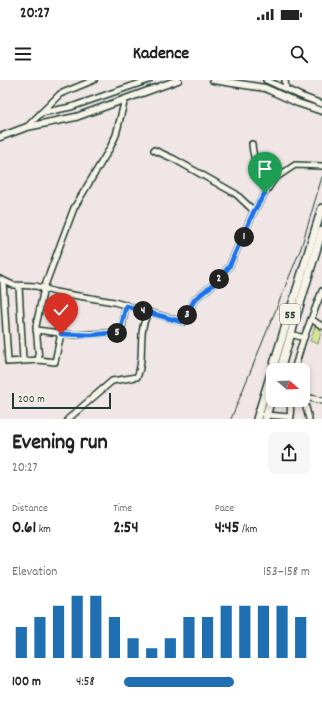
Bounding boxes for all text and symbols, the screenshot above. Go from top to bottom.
text: 20:27 [20,3,50,25]
text: Kadence [133,42,189,67]
icon: menu [12,43,34,65]
icon: search [288,43,310,65]
pin [248,152,282,193]
icon: arrive [254,158,276,180]
pin: 1 [234,227,254,247]
text: 1 [243,229,245,245]
pin: 2 [209,269,229,289]
text: 2 [217,271,221,287]
pin [44,293,78,334]
icon: check [50,299,72,321]
pin: 4 [133,301,153,321]
text: 4 [141,303,145,319]
road number: 55 [280,304,300,324]
pin: 3 [177,305,197,325]
text: 3 [185,307,189,323]
pin: 5 [107,323,127,343]
text: 5 [114,325,120,341]
north arrow [266,363,310,407]
map controls [266,363,310,407]
scale bar [12,391,111,410]
text: 200 m [18,392,45,408]
text: Evening run [12,428,108,459]
button: share [268,432,310,474]
text: 20:27 [12,459,38,478]
text: Distance [12,501,48,517]
text: Time [113,501,132,517]
text: Pace [215,501,234,517]
text: 0.61 [12,517,36,541]
text: 2:54 [113,517,139,541]
text: 4:45 [215,517,239,541]
text: km [36,522,51,538]
text: /km [239,522,257,538]
text: Elevation [12,563,57,582]
text: 153–158 m [263,563,310,582]
text: 100 m [12,673,41,692]
text: 4:58 [76,673,95,692]

